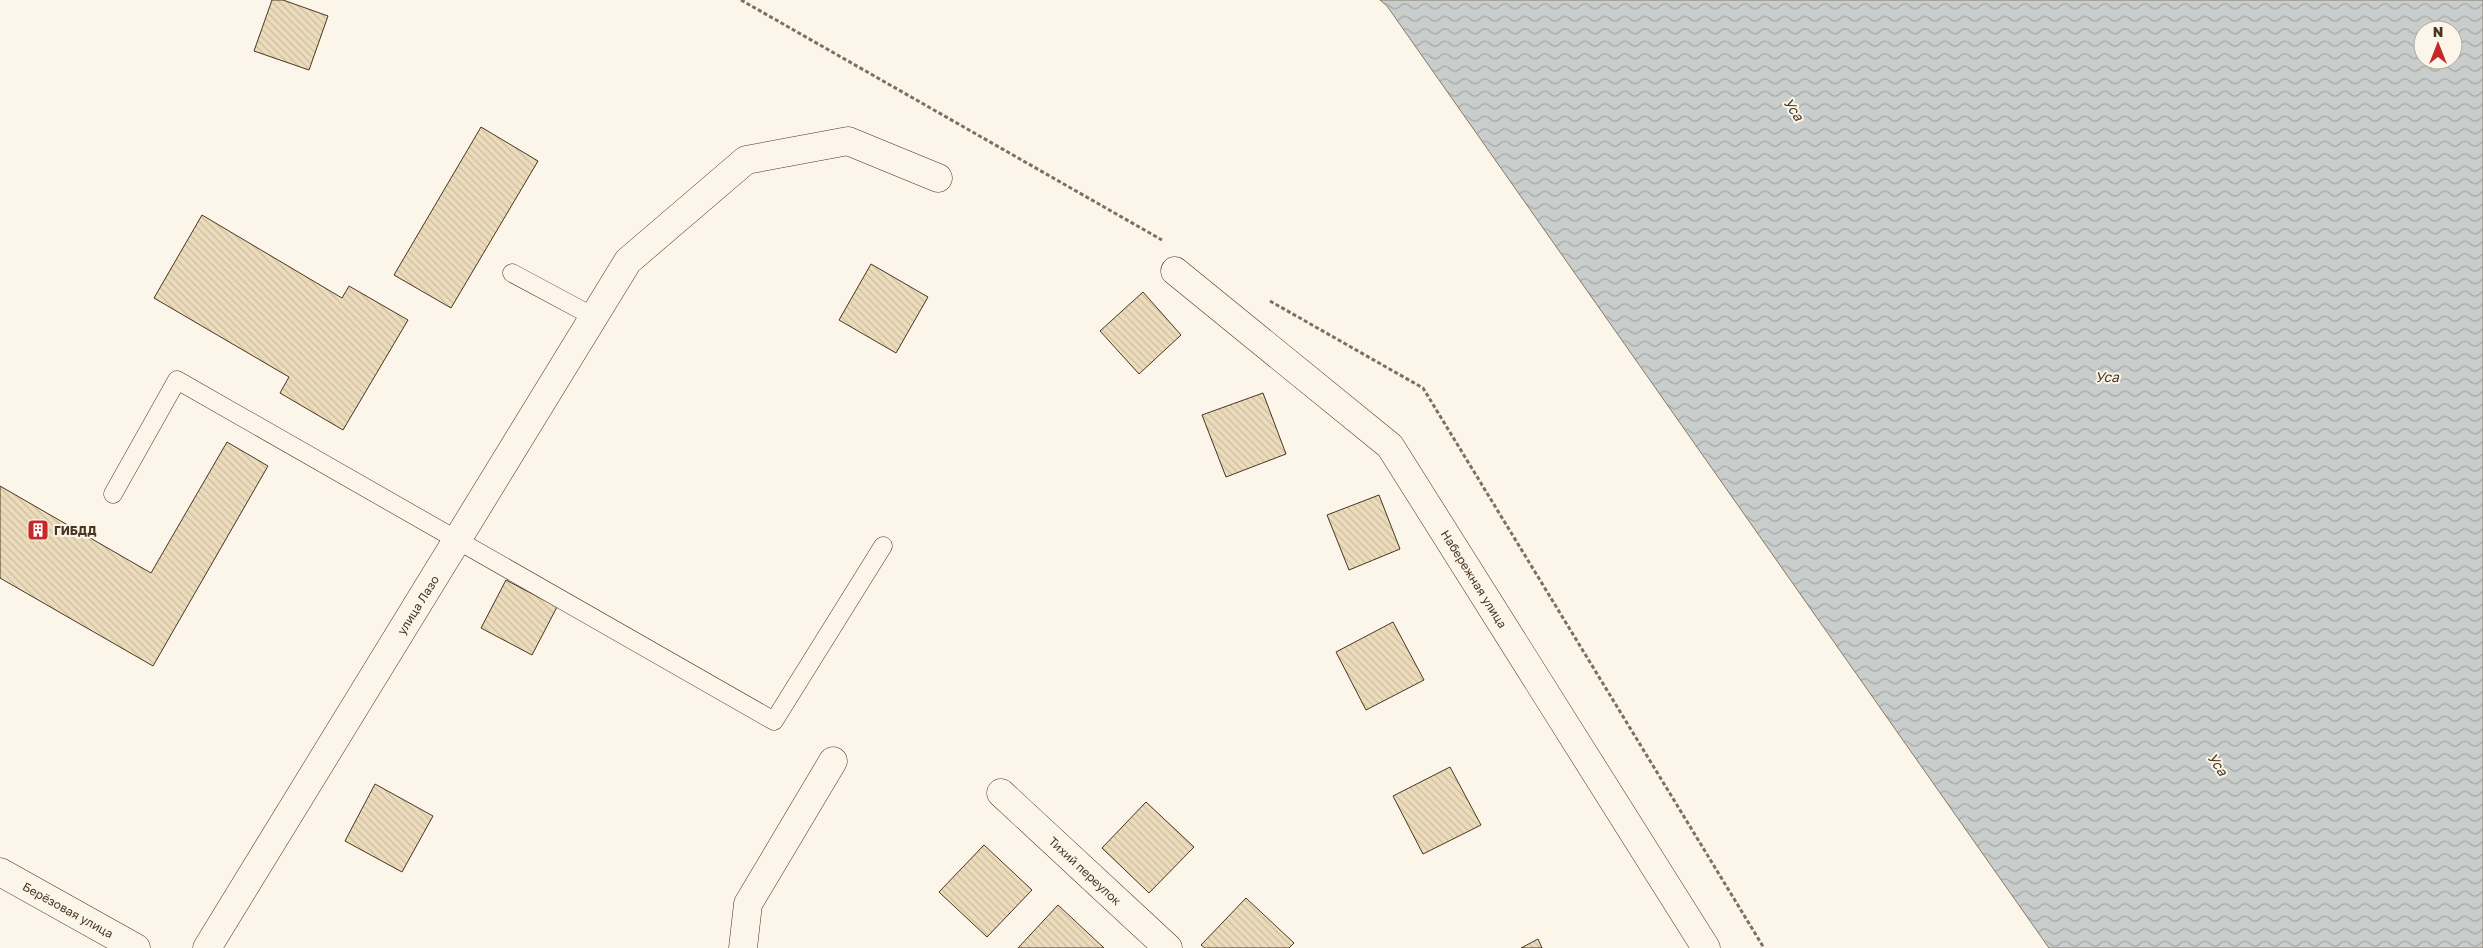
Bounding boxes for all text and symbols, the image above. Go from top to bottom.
north arrow [2413,20,2463,70]
text: N [2433,23,2443,40]
water label: Уса [1780,94,1808,125]
water label: Уса [2095,368,2120,385]
building icon: ГИБДД [26,518,50,542]
place label: ГИБДД [54,523,96,538]
street label: Набережная улица [1438,527,1510,631]
street label: улица Лазо [394,573,442,637]
water label: Уса [2204,749,2232,780]
street label: Тихий переулок [1046,834,1124,909]
street label: Берёзовая улица [20,879,116,941]

